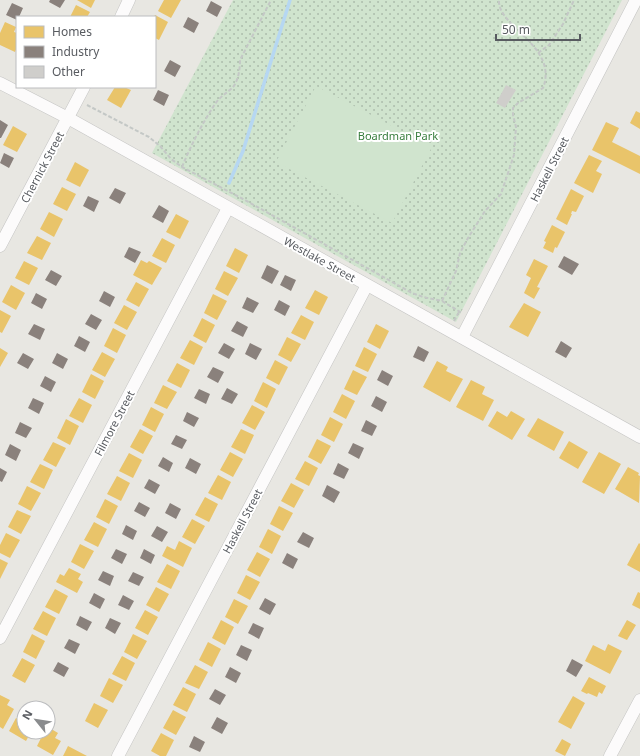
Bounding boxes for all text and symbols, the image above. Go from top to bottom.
legend [16,16,156,88]
scale bar [496,16,580,42]
text: 50 m [502,21,530,38]
text: Homes [52,23,92,40]
text: Industry [52,43,100,60]
text: Other [52,63,85,80]
park label: Boardman Park [358,128,438,143]
street label: Chernick Street [17,129,67,205]
street label: Haskell Street [526,134,572,204]
street label: Westlake Street [281,233,359,285]
street label: Filmore Street [90,387,138,459]
street label: Haskell Street [219,486,265,556]
north arrow [16,700,56,740]
text: N [18,707,36,722]

